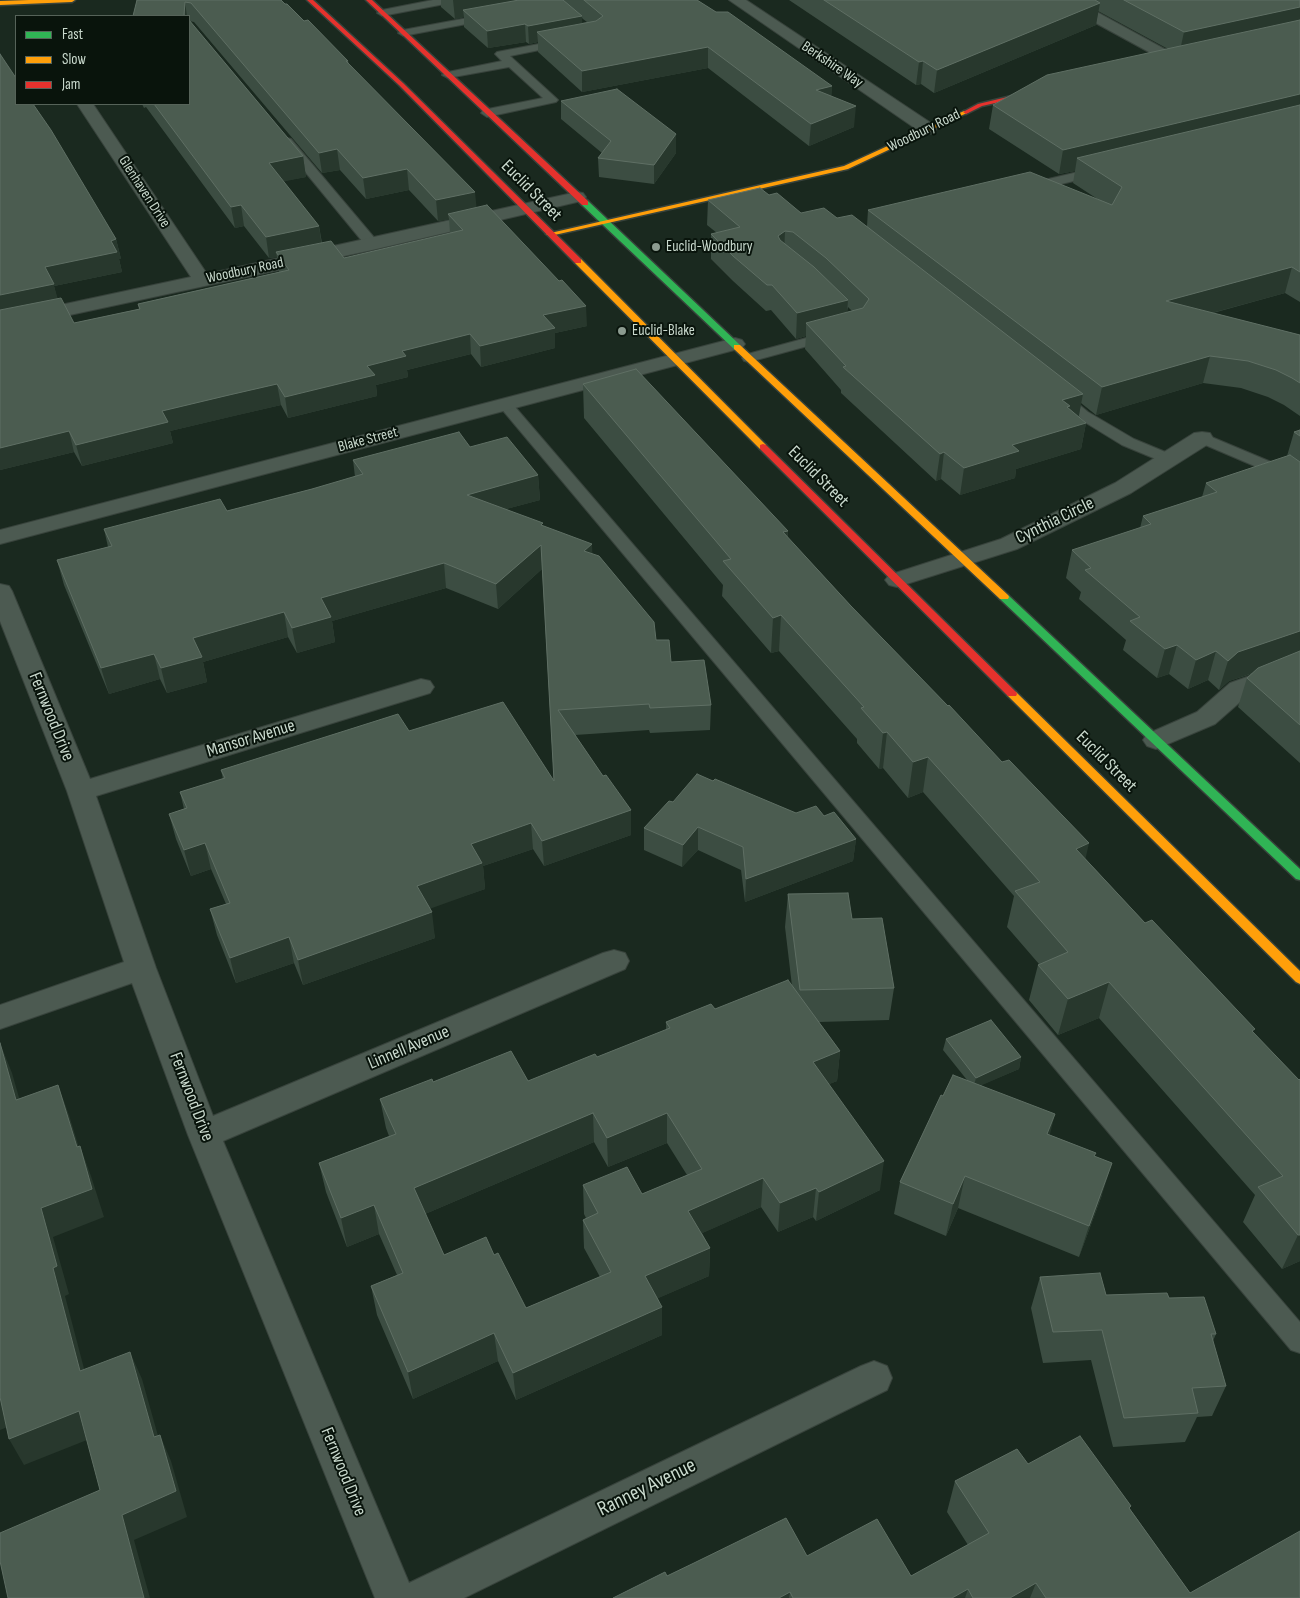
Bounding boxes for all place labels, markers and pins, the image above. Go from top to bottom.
place label: Euclid-Woodbury [666,238,753,256]
marker: Euclid-Woodbury [650,241,662,253]
place label: Euclid-Blake [632,322,695,340]
marker: Euclid-Blake [616,325,628,337]

